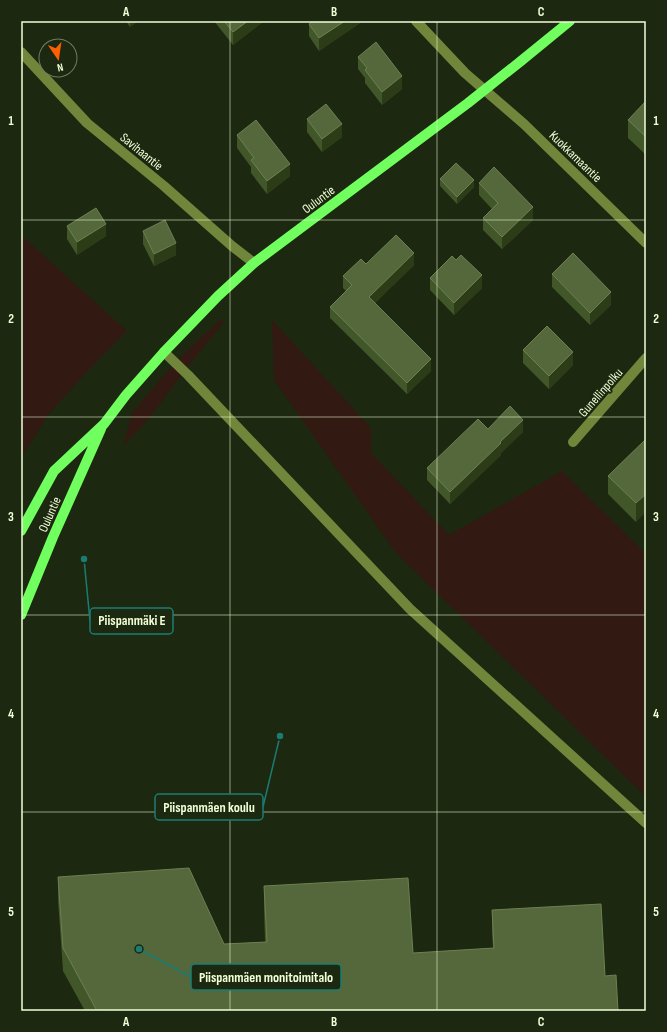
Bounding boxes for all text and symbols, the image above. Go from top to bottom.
text: A [122,4,130,20]
text: B [331,4,337,20]
text: C [538,4,545,20]
north arrow [38,38,78,78]
text: N [56,60,64,74]
text: 1 [8,113,14,129]
text: 1 [653,113,659,129]
street label: Kuokkamaantie [546,128,605,186]
street label: Savihaantie [117,130,166,174]
street label: Ouluntie [299,182,338,217]
text: 2 [8,311,14,327]
text: 2 [653,311,659,327]
street label: Gunellinpolku [575,365,626,420]
street label: Ouluntie [35,494,65,535]
text: 3 [8,509,14,525]
text: 3 [653,509,659,525]
callout: Piispanmäki E [90,608,173,634]
text: Piispanmäki E [98,612,166,629]
text: 4 [8,706,14,722]
text: 4 [653,706,659,722]
callout: Piispanmäen koulu [155,794,263,820]
text: Piispanmäen koulu [163,799,255,816]
text: 5 [8,904,14,920]
text: 5 [653,904,659,920]
callout: Piispanmäen monitoimitalo [191,964,341,990]
text: Piispanmäen monitoimitalo [199,969,333,986]
text: A [122,1014,130,1030]
text: B [331,1014,337,1030]
text: C [538,1014,545,1030]

